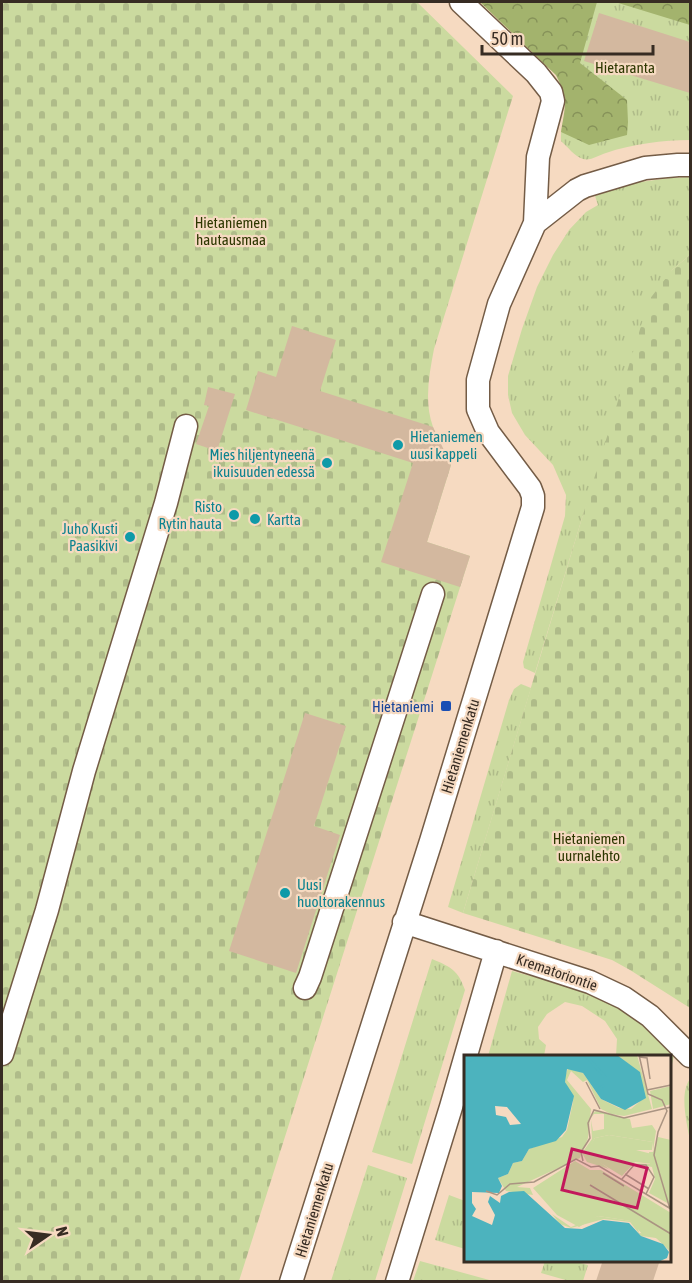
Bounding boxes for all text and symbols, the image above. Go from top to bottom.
scale bar [482,18,653,56]
text: 50 m [491,28,523,49]
park label: Hietaranta [595,59,655,76]
park label: Hietaniemen hautausmaa [195,214,267,248]
place label: Hietaniemen uusi kappeli [410,428,483,462]
marker: Hietaniemen uusi kappeli [391,438,405,452]
place label: Mies hiljentyneenä ikuisuuden edessä [210,446,315,480]
marker: Mies hiljentyneenä ikuisuuden edessä [320,456,334,470]
place label: Risto Rytin hauta [158,498,222,532]
marker: Risto Rytin hauta [227,508,241,522]
place label: Kartta [267,511,301,528]
marker: Kartta [248,512,262,526]
place label: Juho Kusti Paasikivi [62,520,118,554]
marker: Juho Kusti Paasikivi [123,530,137,544]
street label: Hietaniemenkatu [438,697,482,795]
place label: Hietaniemi [372,698,434,715]
marker: Hietaniemi [439,699,453,713]
park label: Hietaniemen uurnalehto [553,830,625,864]
place label: Uusi huoltorakennus [297,876,385,910]
marker: Uusi huoltorakennus [278,886,292,900]
street label: Krematoriontie [514,950,600,994]
inset map [464,1055,671,1262]
street label: Hietaniemenkatu [292,1161,336,1259]
north arrow [18,1205,78,1265]
text: N [53,1225,72,1238]

